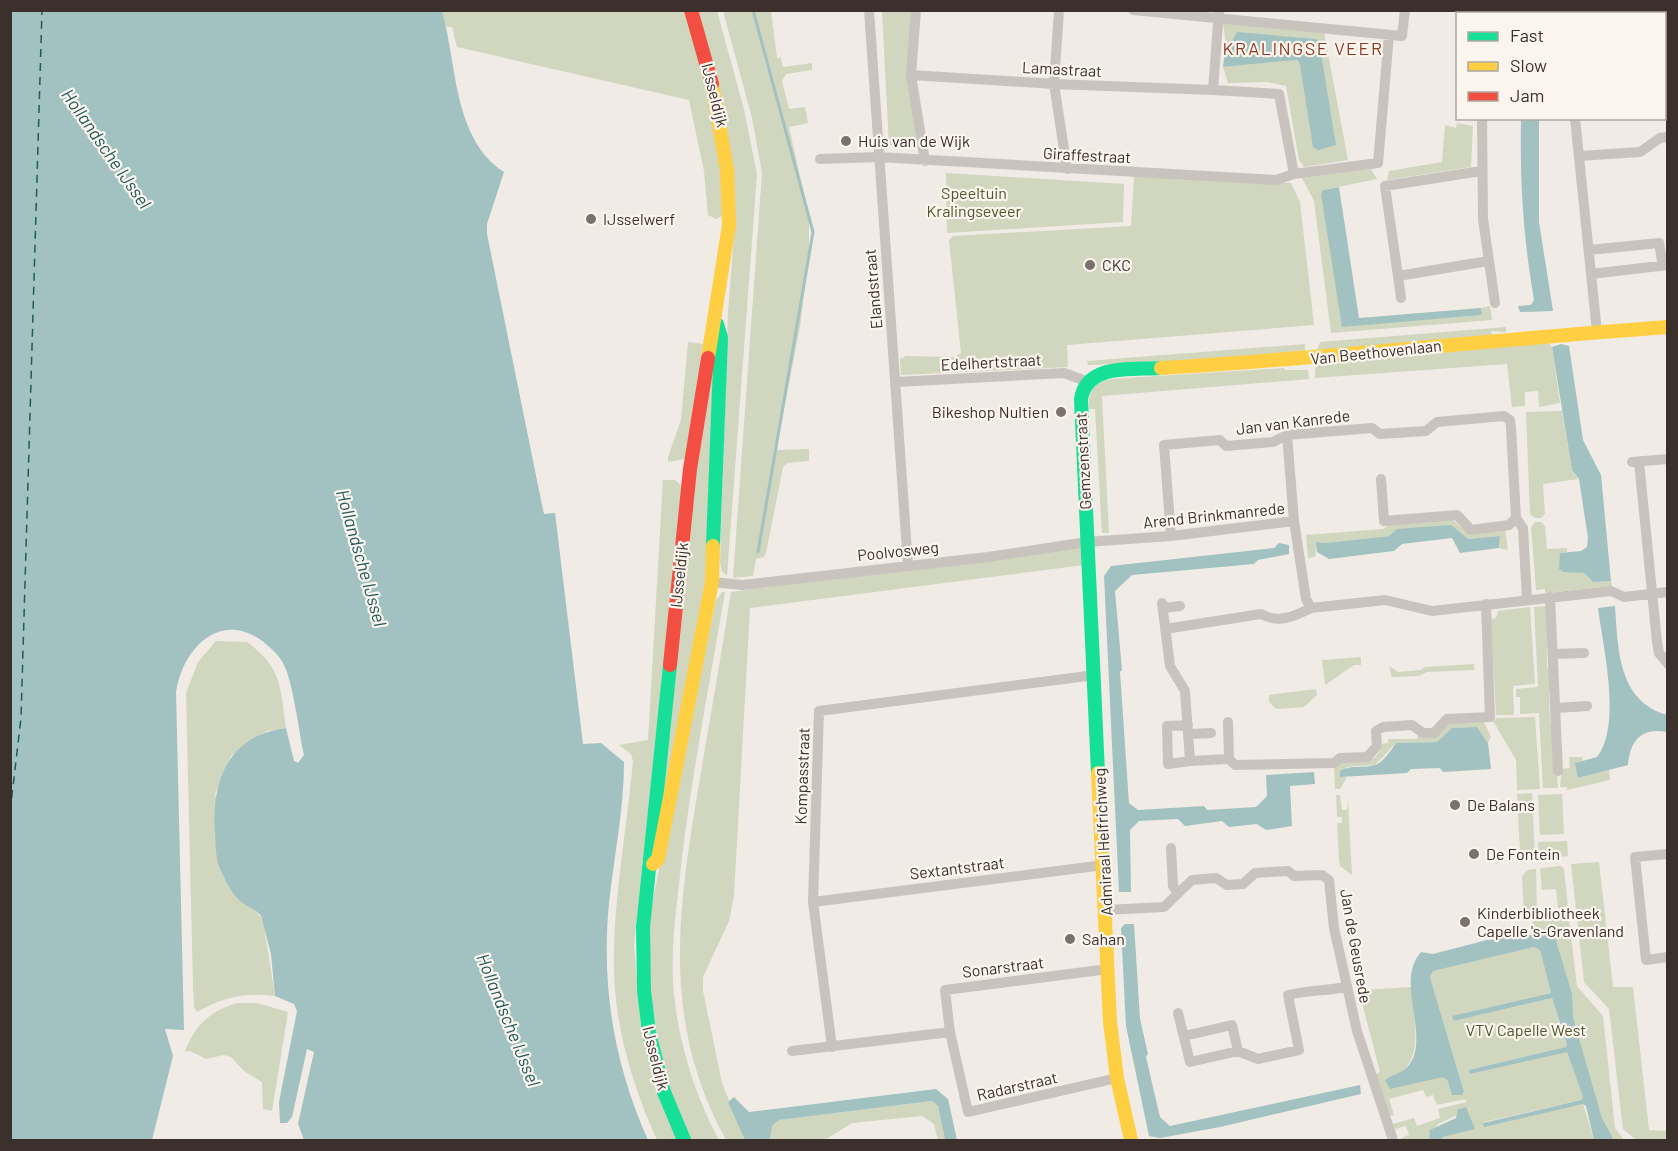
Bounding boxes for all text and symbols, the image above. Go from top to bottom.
legend [1456,12,1666,120]
text: Fast [1510,24,1544,46]
district label: KRALINGSE VEER [1223,37,1383,59]
text: Slow [1510,54,1547,76]
street label: Lamastraat [1022,57,1103,80]
street label: IJsseldijk [698,61,733,129]
water label: Hollandsche IJssel [57,84,156,213]
text: Jam [1510,84,1544,106]
place label: Huis van de Wijk [858,131,970,150]
marker: Huis van de Wijk [839,134,853,148]
street label: Giraffestraat [1042,143,1132,166]
park label: Speeltuin Kralingseveer [927,183,1022,220]
place label: IJsselwerf [603,209,676,228]
marker: IJsselwerf [584,212,598,226]
street label: Elandstraat [860,248,885,330]
place label: CKC [1102,255,1131,274]
marker: CKC [1083,258,1097,272]
street label: Van Beethovenlaan [1310,335,1442,368]
street label: Edelhertstraat [940,349,1042,374]
place label: Bikeshop Nultien [932,402,1049,421]
marker: Bikeshop Nultien [1054,405,1068,419]
street label: Jan van Kanrede [1235,405,1351,438]
street label: Gemzenstraat [1070,412,1095,510]
water label: Hollandsche IJssel [332,487,392,629]
street label: Arend Brinkmanrede [1142,498,1286,531]
street label: Poolvosweg [856,537,940,564]
street label: IJsseldijk [666,541,691,609]
street label: Kompasstraat [790,727,813,825]
street label: Admiraal Helfrichweg [1089,768,1116,916]
place label: De Balans [1467,795,1535,814]
marker: De Balans [1448,798,1462,812]
place label: De Fontein [1486,844,1560,863]
marker: De Fontein [1467,847,1481,861]
street label: Sextantstraat [909,852,1005,883]
street label: Jan de Geusrede [1337,887,1376,1005]
place label: Kinderbibliotheek Capelle 's-Gravenland [1477,903,1624,940]
marker: Kinderbibliotheek Capelle 's-Gravenland [1458,915,1472,929]
place label: Sahan [1082,929,1125,948]
marker: Sahan [1063,932,1077,946]
water label: Hollandsche IJssel [472,950,546,1089]
street label: Sonarstraat [961,952,1045,981]
park label: VTV Capelle West [1466,1020,1586,1039]
street label: IJsseldijk [639,1024,674,1092]
street label: Radarstraat [975,1067,1059,1104]

